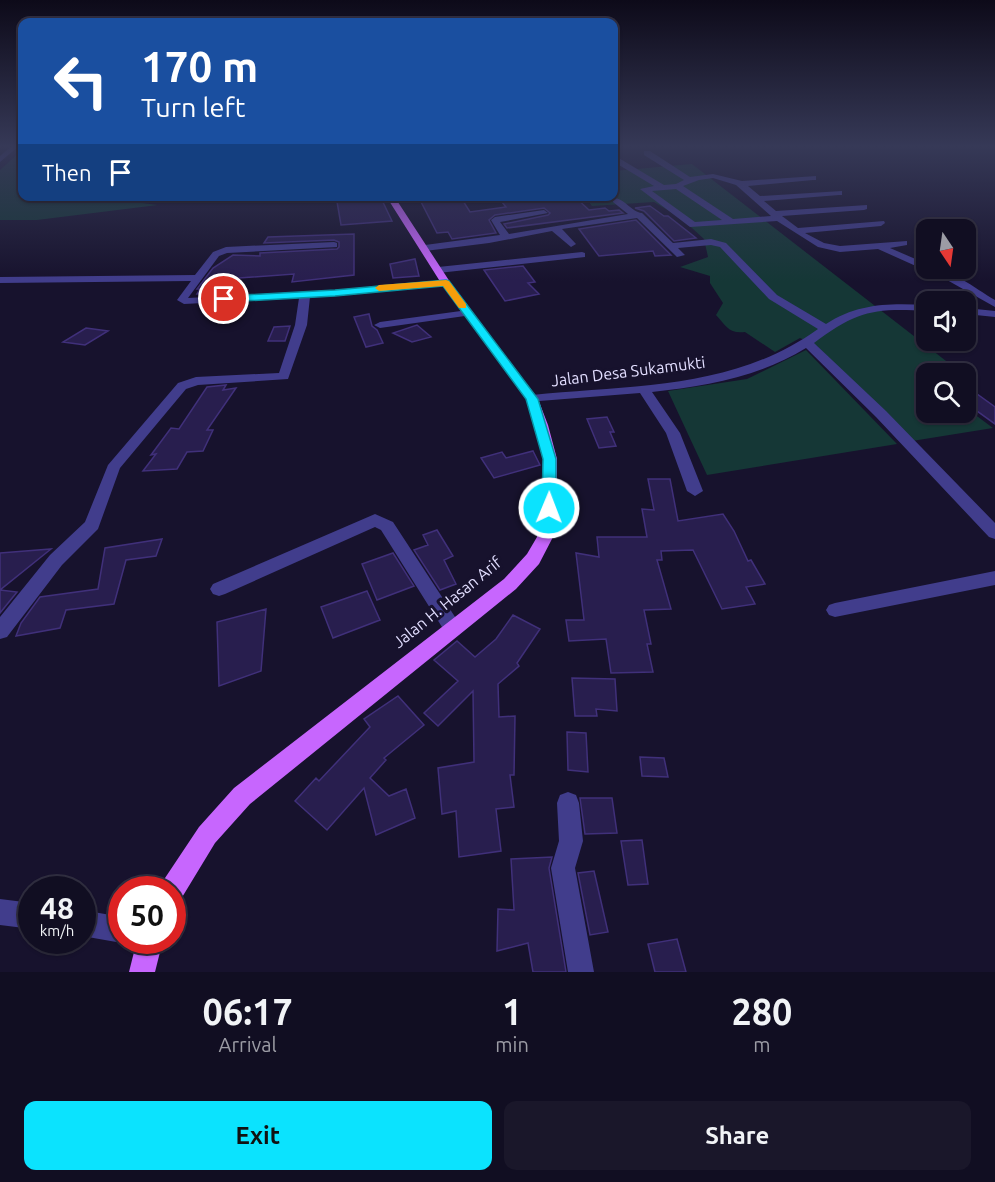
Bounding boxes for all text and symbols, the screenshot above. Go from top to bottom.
icon: left [42,42,120,120]
text: 170 m [141,43,258,90]
text: Turn left [141,92,245,122]
icon: arrive [104,156,137,189]
text: Then [42,160,92,185]
north arrow [916,219,976,279]
map controls [916,219,976,423]
pin [198,273,249,324]
icon: arrive [207,282,240,315]
button: sound [916,291,976,351]
street label: Jalan Desa Sukamukti [550,353,706,389]
button: search [916,363,976,423]
position arrow [517,476,581,540]
street label: Jalan H. Hasan Arif [389,552,505,651]
speed limit sign: 50 [108,876,186,954]
text: 48 [40,891,74,925]
text: km/h [40,922,74,939]
text: 06:17 [203,991,293,1032]
text: 1 [502,991,522,1032]
text: 280 [731,991,792,1032]
text: Arrival [219,1033,277,1056]
text: min [495,1033,529,1056]
text: m [753,1033,771,1056]
button: Exit [24,1101,492,1170]
button: Share [504,1101,971,1170]

